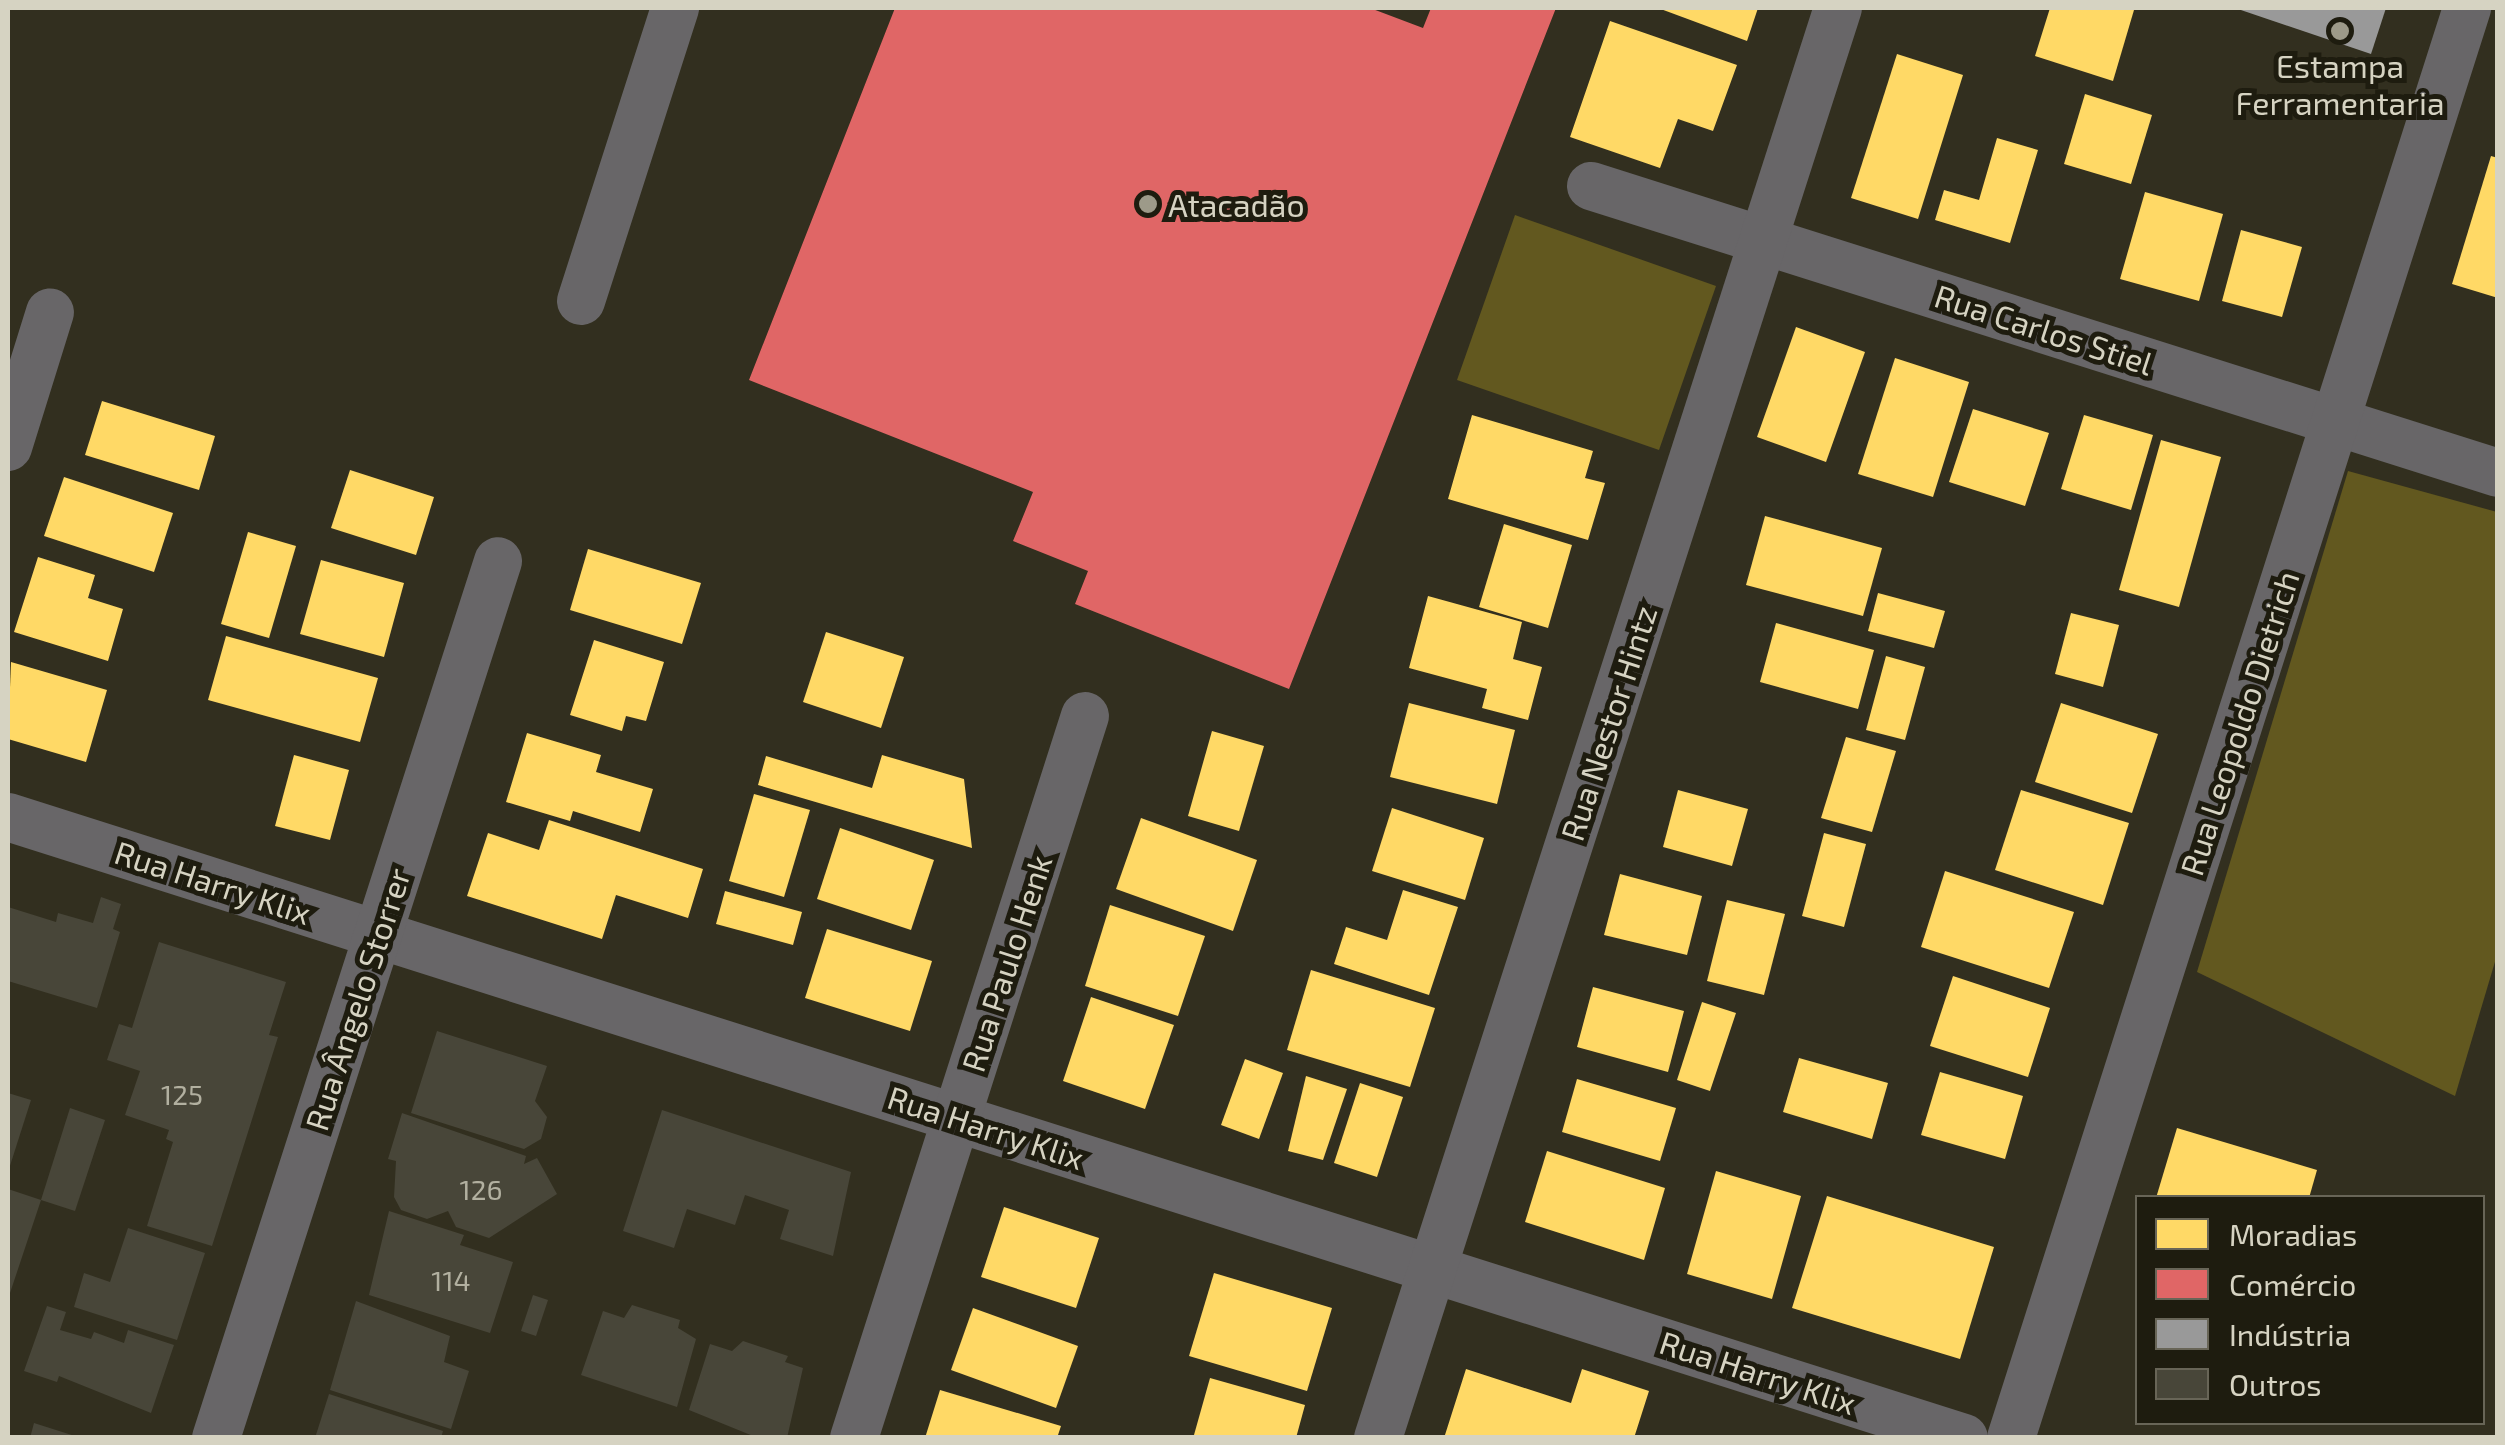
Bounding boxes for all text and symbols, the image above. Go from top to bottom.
marker: Estampa Ferramentaria [2329,20,2351,42]
place label: Estampa Ferramentaria [2235,47,2445,122]
place label: Atacadão [1168,185,1305,223]
marker: Atacadão [1137,193,1159,215]
street label: Rua Carlos Stiel [1930,276,2158,382]
street label: Rua Leopoldo Dietrich [2172,566,2306,880]
street label: Rua Nestor Hintz [1552,600,1664,846]
street label: Rua Harry Klix [110,832,316,932]
street label: Rua Paulo Henk [953,850,1059,1076]
street label: Rua Ângelo Storrer [296,863,418,1135]
house number: 125 [161,1077,203,1111]
street label: Rua Harry Klix [883,1077,1089,1177]
house number: 126 [460,1172,502,1206]
legend [2135,1195,2485,1425]
text: Moradias [2229,1216,2357,1252]
house number: 114 [431,1263,471,1297]
text: Comércio [2229,1266,2356,1302]
text: Indústria [2229,1316,2351,1352]
street label: Rua Harry Klix [1655,1322,1861,1422]
text: Outros [2229,1366,2322,1402]

